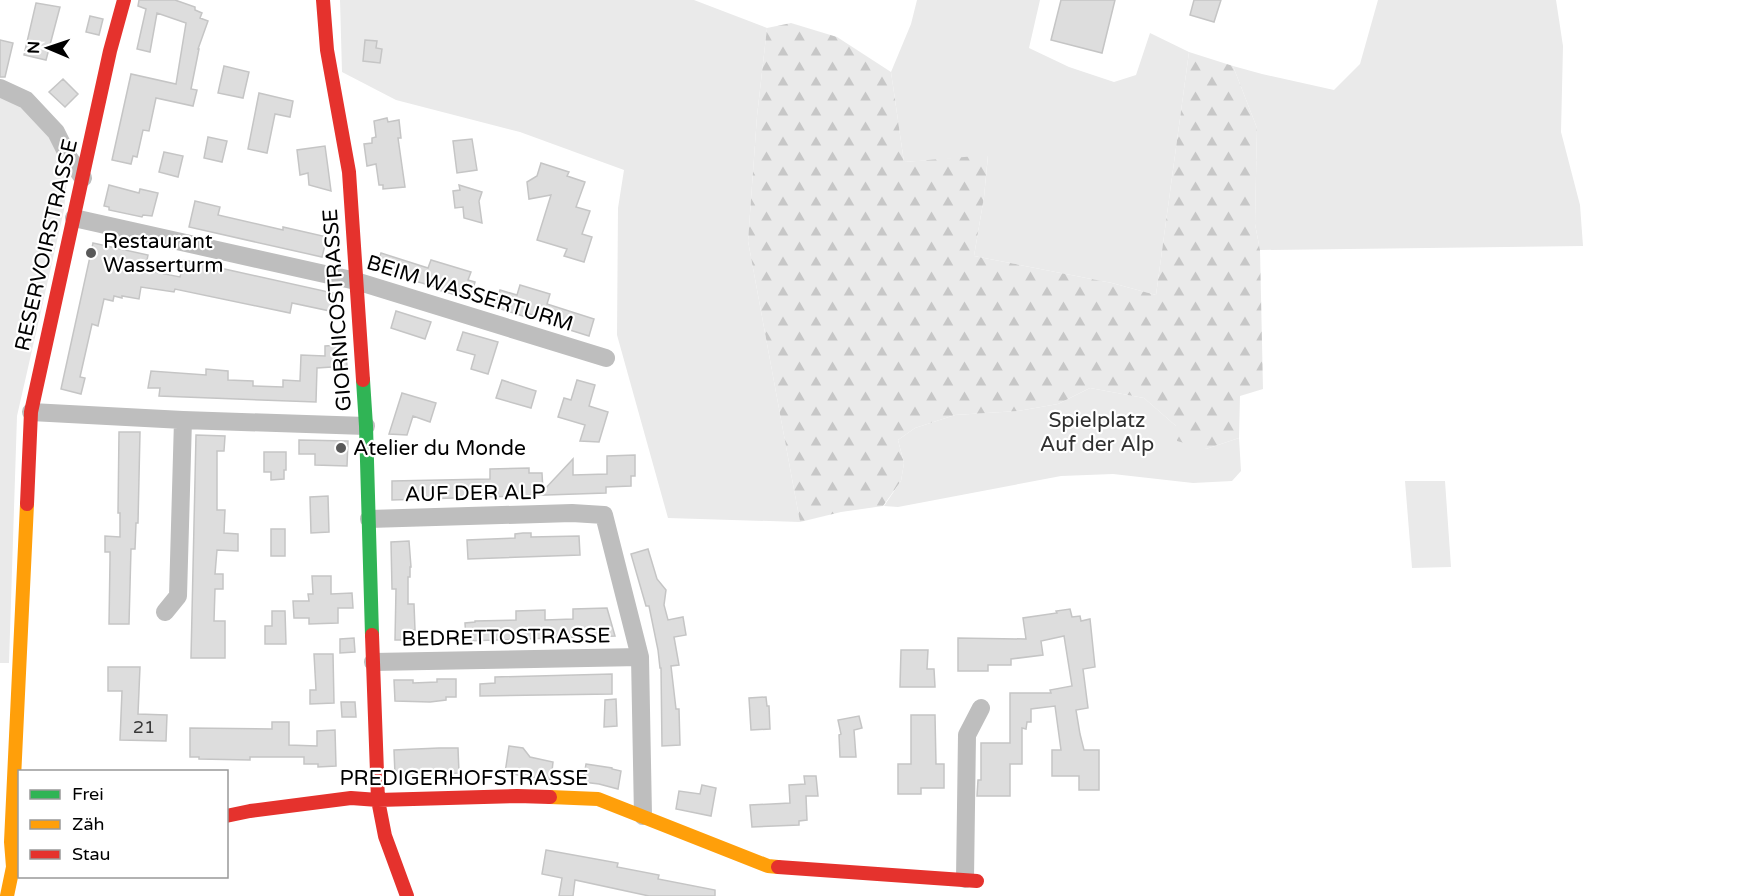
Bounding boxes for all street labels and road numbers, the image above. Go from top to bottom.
street label: RESERVOIRSTRASSE [10,137,83,354]
street label: GIORNICOSTRASSE [318,208,357,412]
street label: BEIM WASSERTURM [364,250,576,337]
street label: AUF DER ALP [404,480,546,507]
street label: BEDRETTOSTRASSE [401,623,611,652]
street label: PREDIGERHOFSTRASSE [340,766,588,791]

